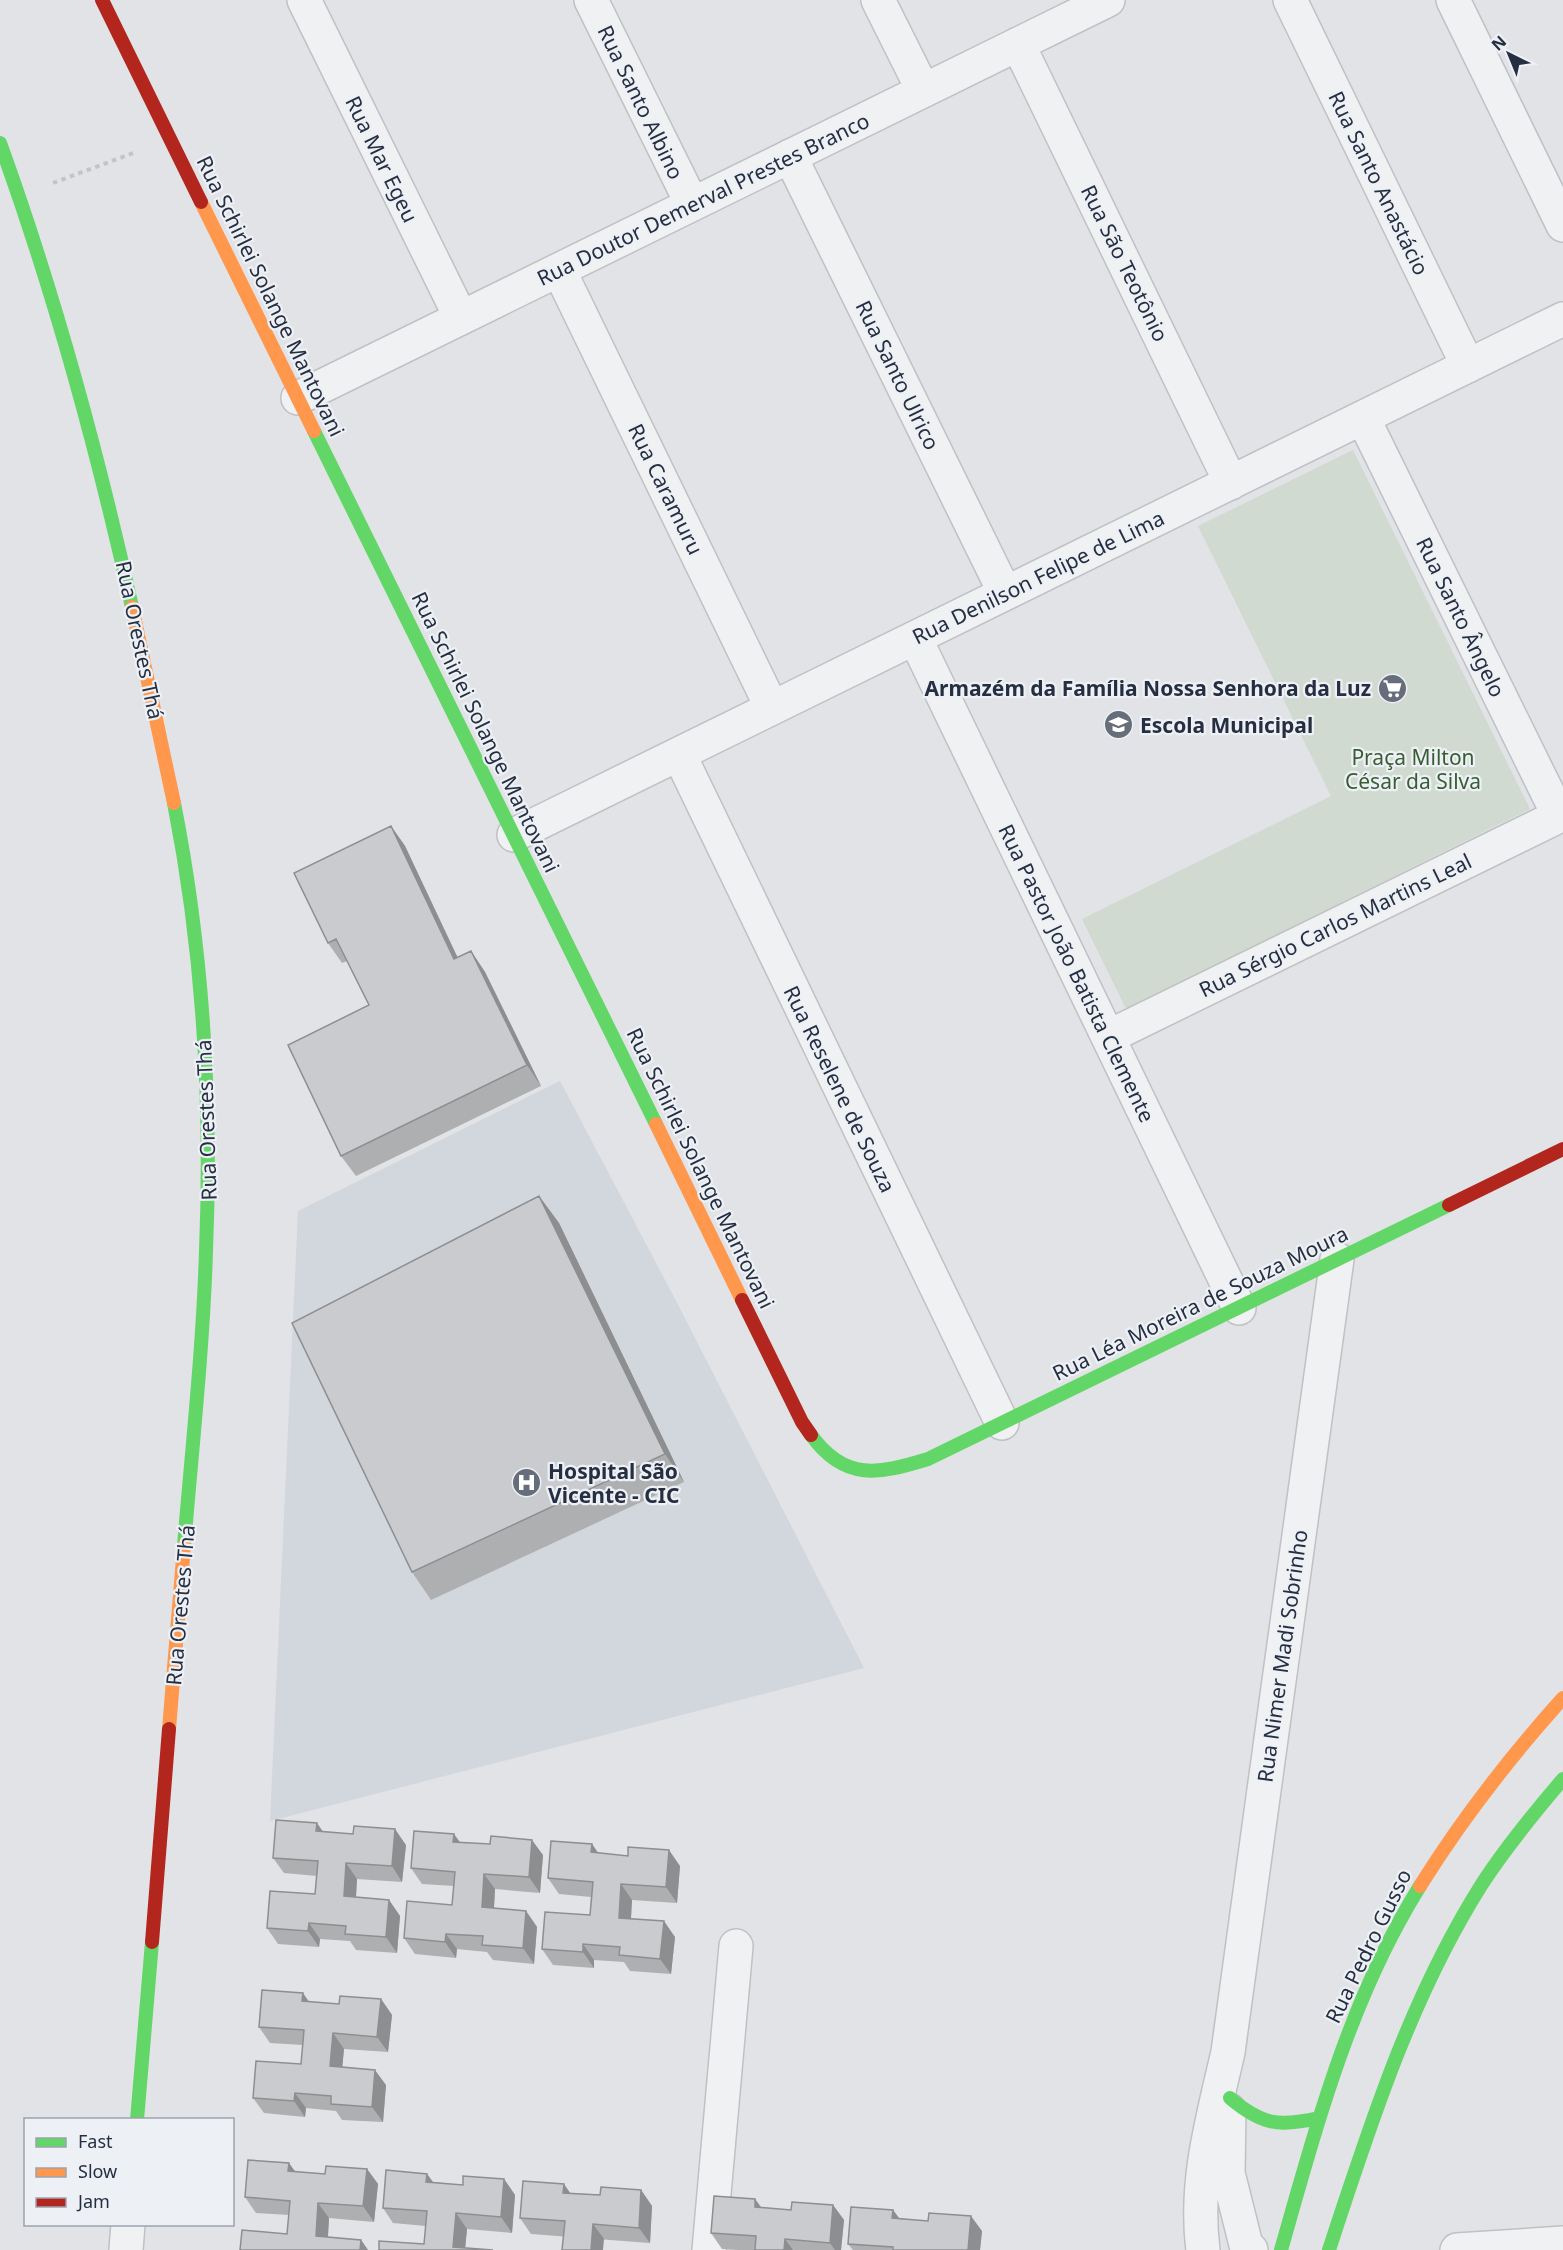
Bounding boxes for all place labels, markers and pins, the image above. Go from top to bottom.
supermarket icon: Armazém da Família Nossa Senhora da Luz [1376,672,1408,704]
place label: Armazém da Família Nossa Senhora da Luz [925,674,1371,702]
school or university icon: Escola Municipal [1103,709,1135,741]
place label: Escola Municipal [1140,711,1313,739]
place label: Hospital São Vicente - CIC [548,1457,679,1509]
hospital icon: Hospital São Vicente - CIC [511,1467,543,1499]

